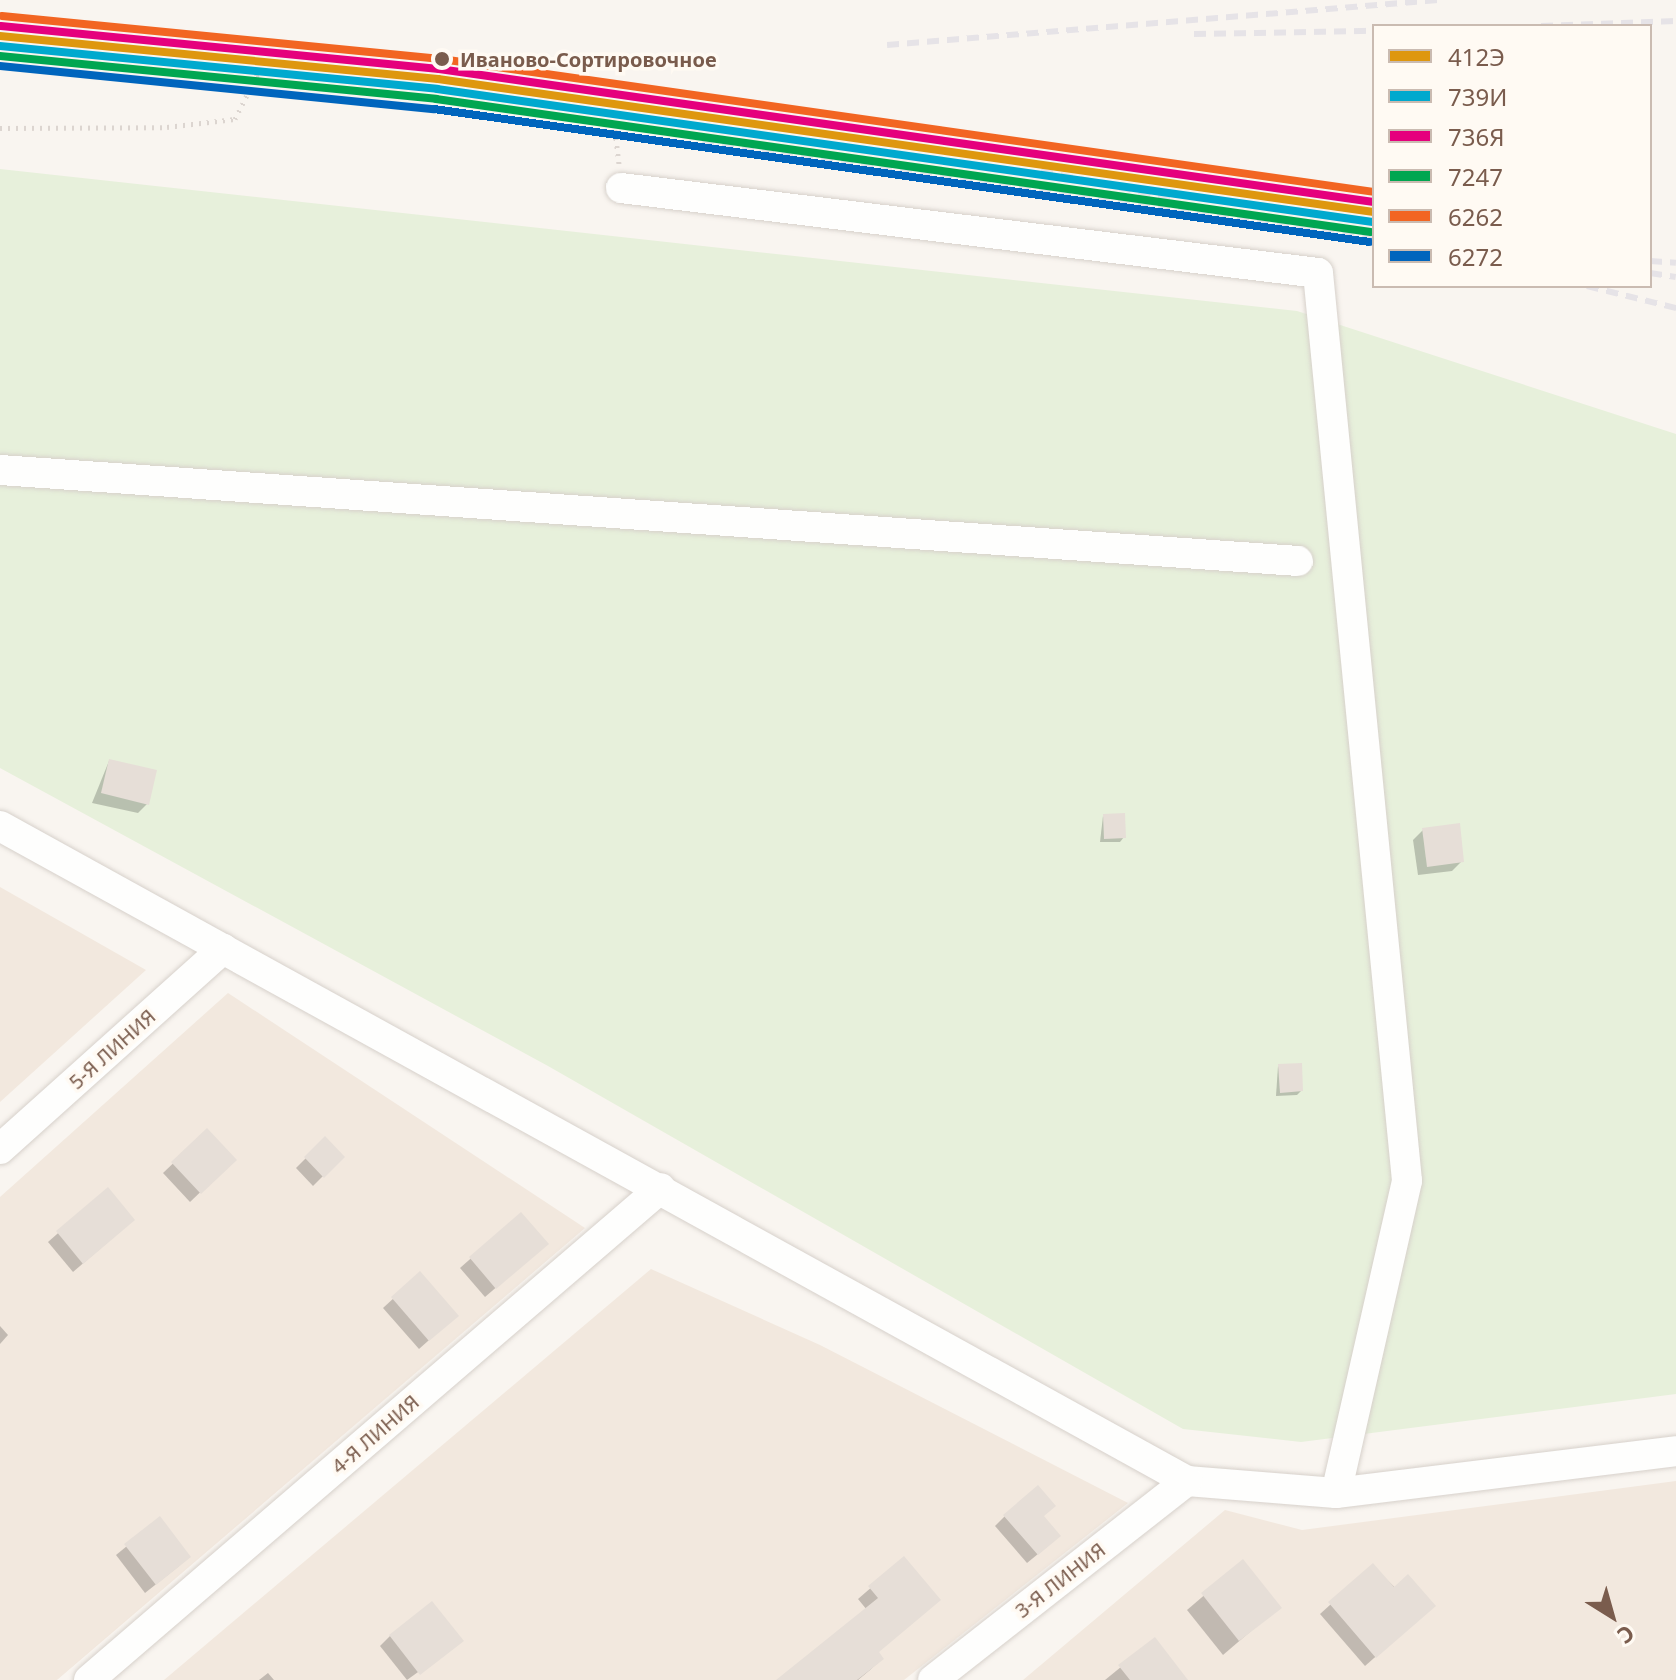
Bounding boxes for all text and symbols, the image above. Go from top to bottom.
legend [1372,24,1652,288]
text: 412Э [1448,40,1505,73]
place label: Иваново-Сортировочное [460,47,717,71]
marker: Иваново-Сортировочное [431,48,453,70]
text: 739И [1448,80,1507,113]
text: 736Я [1448,120,1505,153]
text: 7247 [1448,160,1503,193]
text: 6262 [1448,200,1503,233]
text: 6272 [1448,240,1503,273]
street label: 5-Я ЛИНИЯ [64,1004,160,1094]
street label: 4-Я ЛИНИЯ [327,1390,423,1478]
street label: 3-Я ЛИНИЯ [1010,1537,1110,1623]
north arrow [1572,1576,1652,1656]
text: С [1612,1619,1641,1651]

